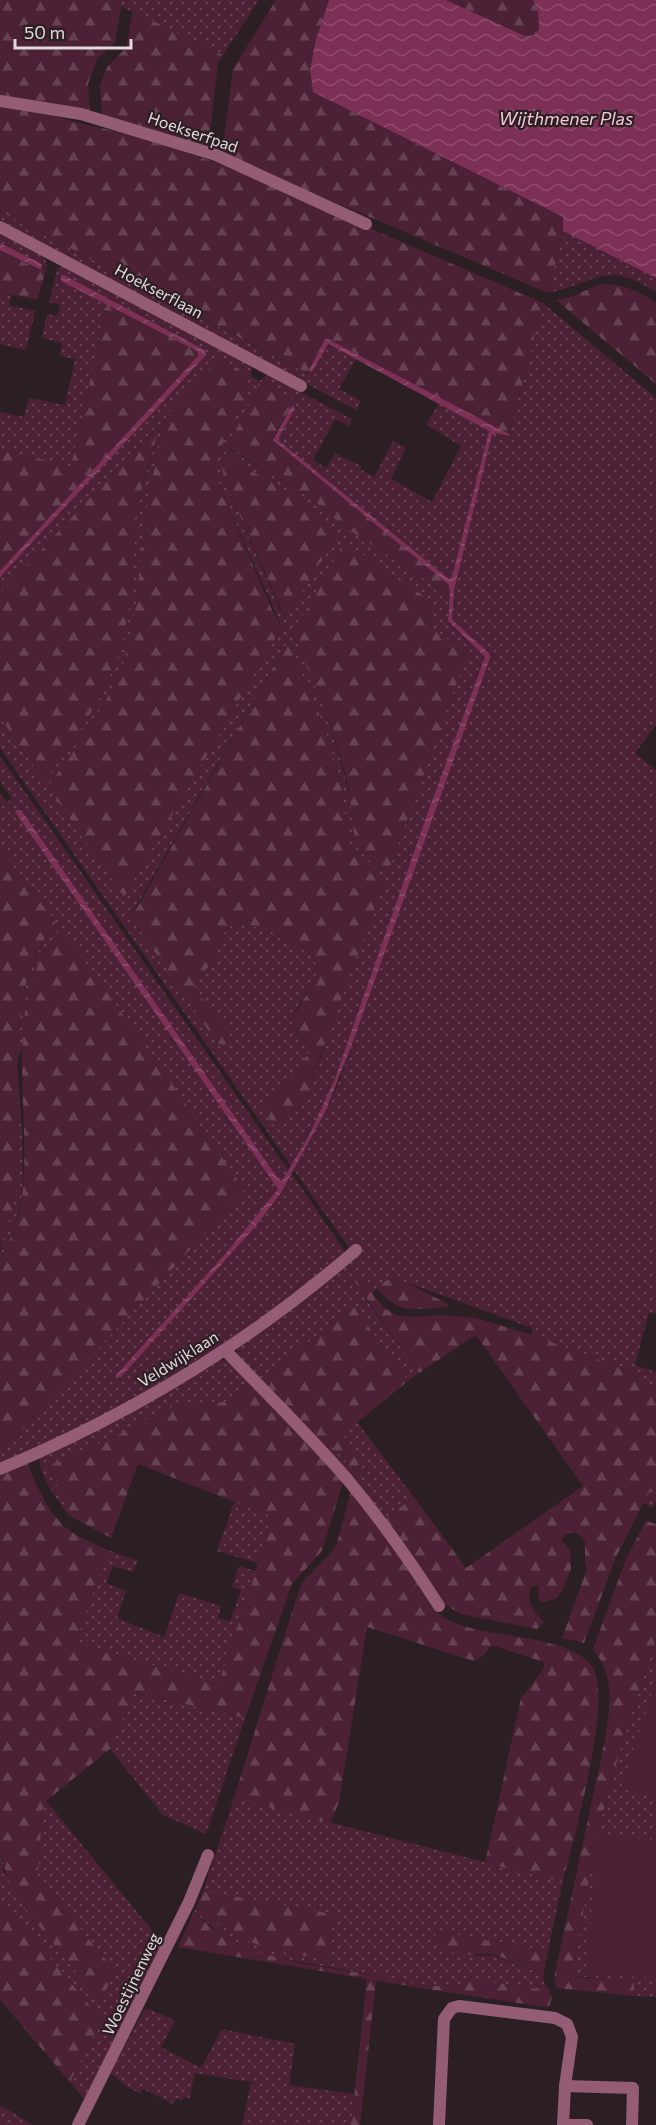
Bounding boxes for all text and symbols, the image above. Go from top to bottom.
scale bar [15,12,130,50]
text: 50 m [24,21,65,43]
street label: Hoekserfpad [146,107,241,156]
water label: Wijthmener Plas [499,107,633,129]
street label: Hoekserflaan [112,259,207,322]
street label: Veldwijklaan [134,1326,221,1391]
street label: Woestijnenweg [98,1929,164,2038]

